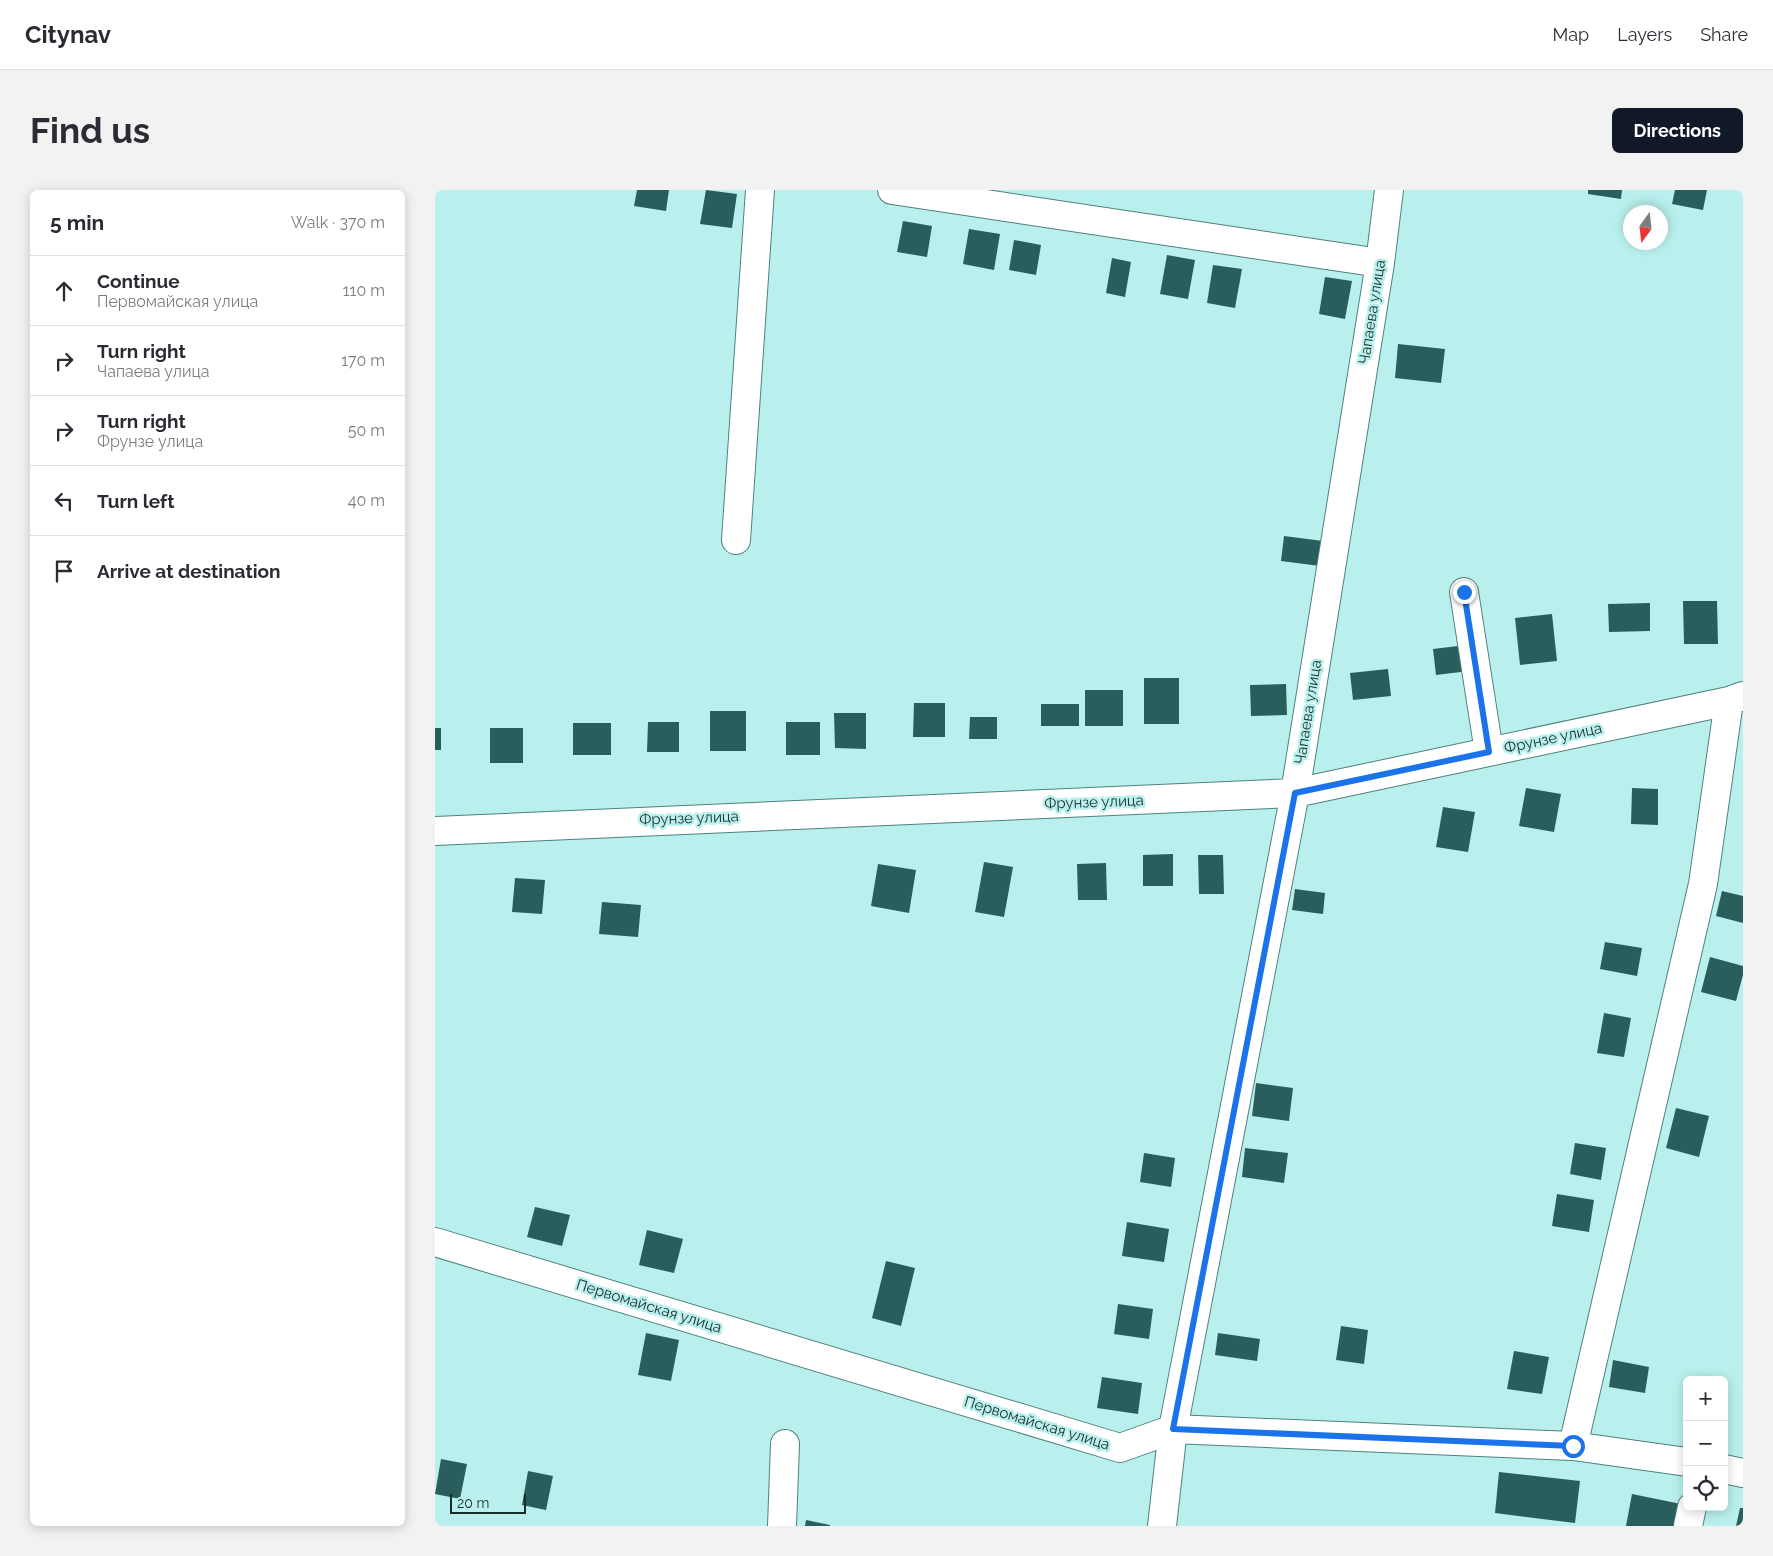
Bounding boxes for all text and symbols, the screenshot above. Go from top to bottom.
text: Citynav [25,20,111,49]
text: Map [1553,24,1589,45]
text: Layers [1617,24,1672,45]
text: Share [1700,24,1748,45]
button: Directions [1612,108,1743,153]
text: Find us [30,110,150,151]
north arrow [1623,205,1668,250]
text: 5 min [50,210,104,235]
text: Walk · 370 m [291,213,385,232]
street label: Чапаева улица [1355,259,1389,365]
text: Continue [97,270,180,292]
icon: ahead [50,277,78,305]
text: 110 m [343,281,385,300]
text: Первомайская улица [97,292,258,311]
text: Turn right [97,340,186,362]
icon: right [50,347,78,375]
text: 170 m [341,351,385,370]
text: Чапаева улица [97,362,209,381]
text: Turn right [97,410,186,432]
icon: right [50,417,78,445]
text: 50 m [348,421,385,440]
text: Фрунзе улица [97,432,203,451]
icon: left [50,487,78,515]
text: Turn left [97,490,174,512]
text: 40 m [348,491,385,510]
icon: arrive [50,557,78,585]
text: Arrive at destination [97,560,281,582]
route end [1453,581,1476,604]
street label: Чапаева улица [1291,659,1325,765]
street label: Фрунзе улица [1502,719,1604,757]
street label: Фрунзе улица [1044,791,1144,813]
street label: Фрунзе улица [639,807,739,829]
street label: Первомайская улица [574,1275,724,1337]
map controls [1683,1376,1728,1511]
button: + [1683,1376,1728,1421]
street label: Первомайская улица [962,1392,1112,1454]
button: − [1683,1421,1728,1466]
route start [1562,1435,1585,1458]
button: locate [1683,1466,1728,1511]
scale bar [450,1491,526,1514]
text: 20 m [457,1495,489,1511]

